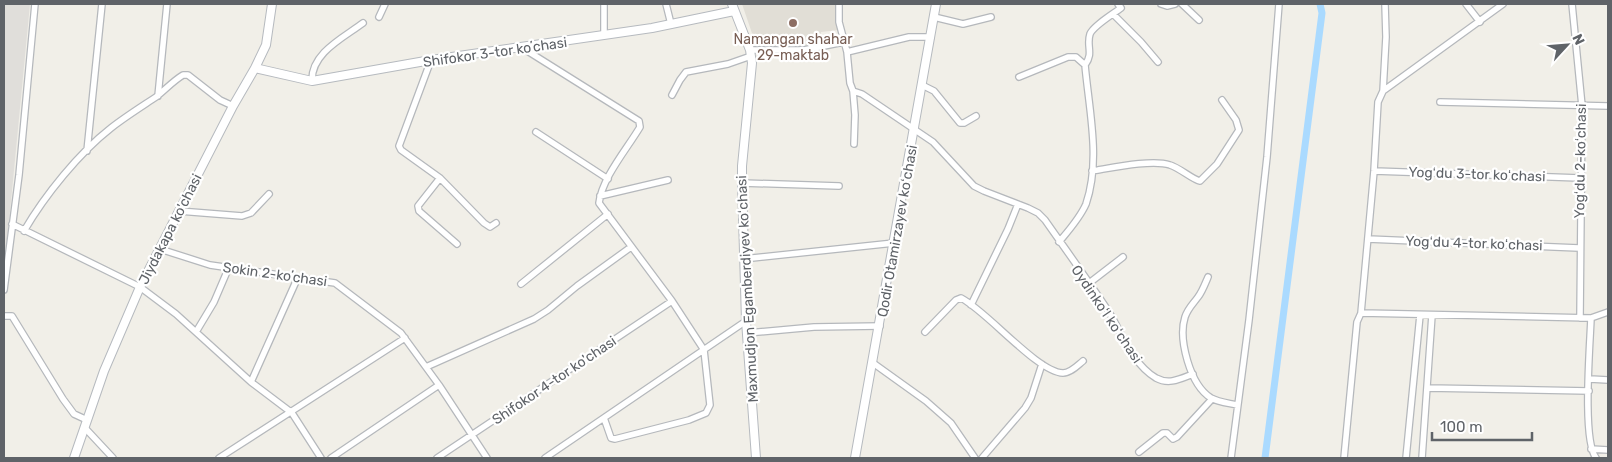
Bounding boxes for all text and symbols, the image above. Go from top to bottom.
marker: Namangan shahar 29-maktab [787,17,799,29]
north arrow [1542,20,1592,70]
place label: Namangan shahar 29-maktab [733,31,853,64]
text: N [1568,31,1588,48]
street label: Shifokor 3-tor koʼchasi [422,34,568,71]
street label: Yogʻdu 2-koʻchasi [1571,103,1590,219]
street label: Qodir Otamirzayev koʻchasi [874,144,921,319]
street label: Yogʻdu 3-tor koʻchasi [1408,164,1546,185]
street label: Jiydakapa ko'chasi [135,171,206,287]
street label: Maxmudjon Egamberdiyev koʻchasi [733,175,762,403]
street label: Yogʻdu 4-tor koʻchasi [1405,233,1543,254]
street label: Sokin 2-koʼchasi [222,259,328,290]
street label: Oydinkoʻl koʻchasi [1068,262,1146,367]
street label: Shifokor 4-tor ko'chasi [489,333,620,428]
scale bar [1432,410,1532,442]
text: 100 m [1440,418,1482,436]

